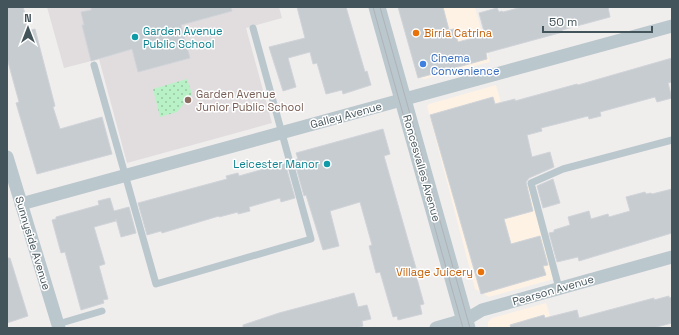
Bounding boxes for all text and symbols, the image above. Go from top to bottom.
north arrow [8,8,48,48]
scale bar [543,8,652,34]
text: N [24,11,32,25]
text: 50 m [549,14,577,30]
place label: Garden Avenue Public School [143,24,222,51]
place label: Birria Catrina [424,26,493,40]
marker: Birria Catrina [411,28,421,38]
marker: Garden Avenue Public School [130,32,140,42]
place label: Cinema Convenience [431,51,499,78]
marker: Cinema Convenience [418,59,428,69]
place label: Garden Avenue Junior Public School [196,87,304,114]
marker: Garden Avenue Junior Public School [183,95,193,105]
street label: Galley Avenue [309,99,383,131]
street label: Roncesvalles Avenue [400,113,444,223]
place label: Leicester Manor [233,157,319,171]
marker: Leicester Manor [322,159,332,169]
street label: Sunnyside Avenue [12,194,54,292]
place label: Village Juicery [396,265,473,279]
marker: Village Juicery [476,267,486,277]
street label: Pearson Avenue [511,272,595,308]

